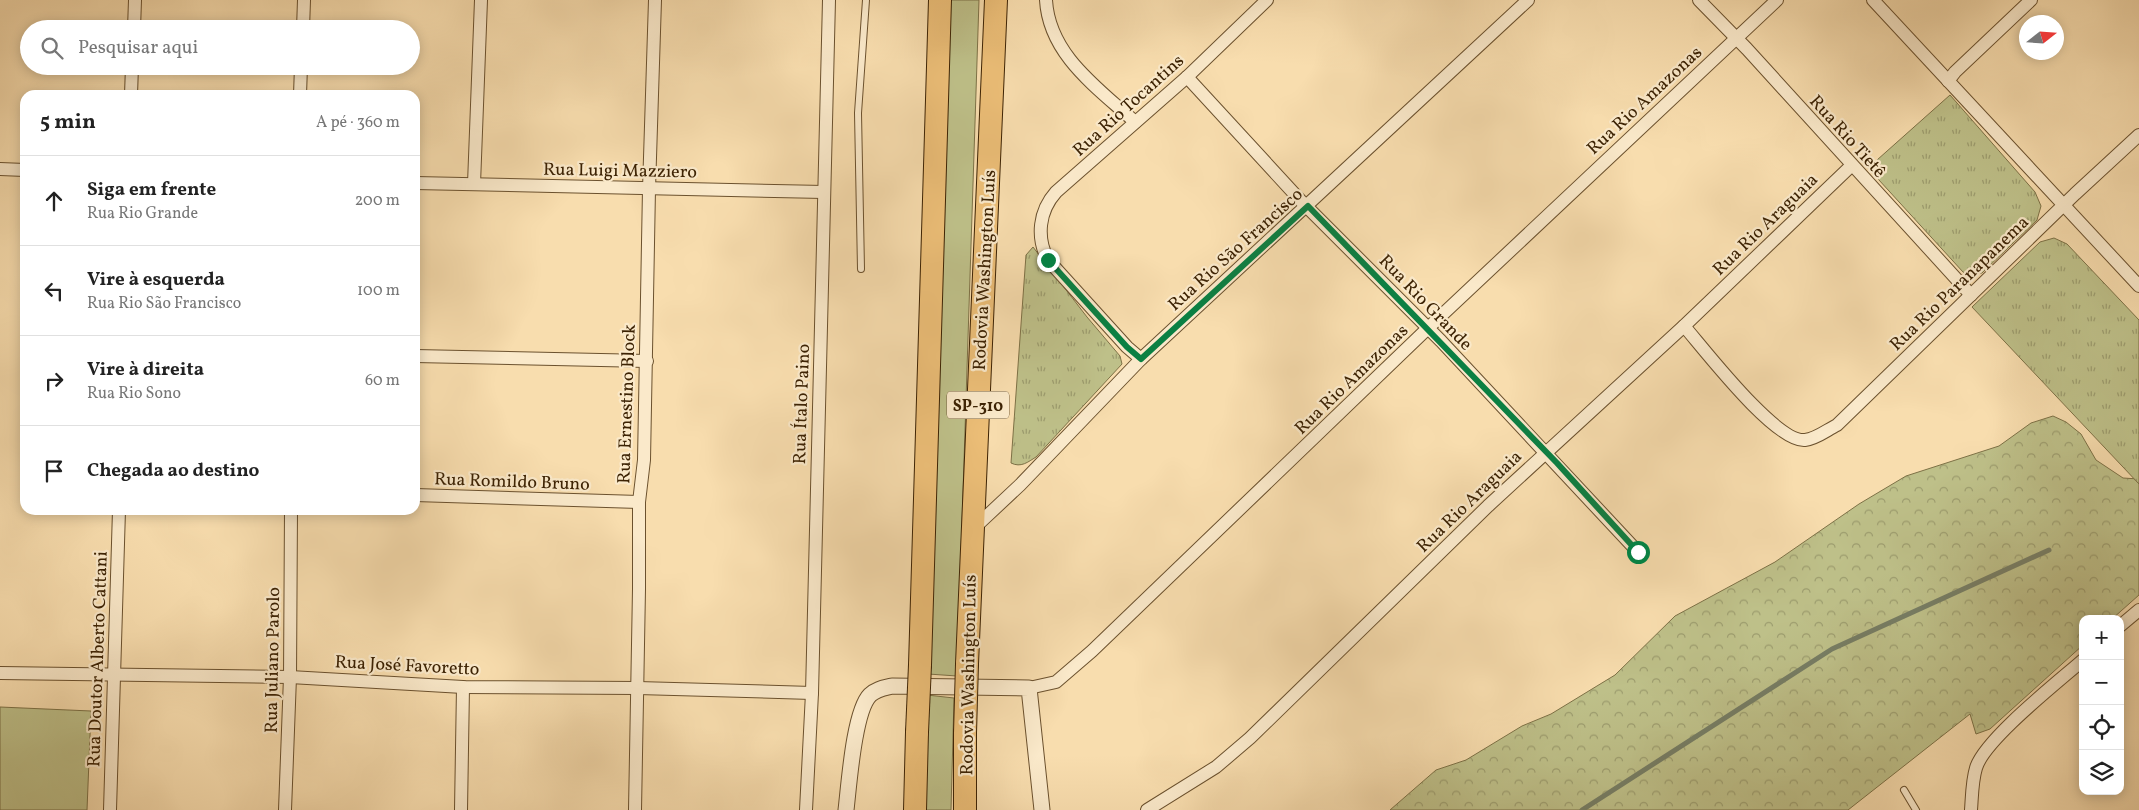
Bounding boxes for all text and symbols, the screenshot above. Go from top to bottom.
north arrow [2019,15,2064,60]
search box [20,20,420,75]
icon: search [38,34,66,62]
text: Pesquisar aqui [78,35,198,61]
street label: Rua Rio Amazonas [1582,41,1708,161]
street label: Rua Rio Tocantins [1068,49,1190,163]
street label: Rua Rio Tietê [1803,90,1891,184]
text: 5 min [40,108,96,137]
text: A pé · 360 m [316,112,400,134]
street label: Rua Luigi Mazziero [543,158,697,185]
street label: Rua Rio Araguaia [1708,168,1824,282]
street label: Rodovia Washington Luís [968,169,1003,371]
text: Siga em frente [87,177,216,203]
street label: Rua Rio São Francisco [1163,183,1309,317]
icon: ahead [40,187,68,215]
text: 200 m [355,190,400,212]
text: Rua Rio Grande [87,203,198,225]
street label: Rua Rio Paranapanema [1885,211,2035,357]
route end [1037,249,1060,272]
street label: Rua Rio Grande [1373,249,1477,357]
text: Vire à esquerda [87,267,225,293]
icon: left [40,277,68,305]
text: 100 m [357,280,400,302]
text: Rua Rio São Francisco [87,293,241,315]
street label: Rua Rio Amazonas [1290,319,1415,441]
street label: Rua Ernestino Block [612,324,643,484]
street label: Rua Ítalo Paino [788,343,817,465]
text: Vire à direita [87,357,204,383]
icon: right [40,367,68,395]
text: 60 m [365,370,400,392]
text: Rua Rio Sono [87,383,181,405]
road number: SP-310 [947,392,1009,418]
street label: Rua Rio Araguaia [1412,445,1528,559]
icon: arrive [40,457,68,485]
text: Chegada ao destino [87,458,259,484]
street label: Rua Romildo Bruno [434,467,590,498]
route start [1627,541,1650,564]
street label: Rua Doutor Alberto Cattani [82,551,115,767]
street label: Rodovia Washington Luís [955,574,984,776]
street label: Rua Juliano Parolo [260,587,287,733]
map controls [2079,615,2124,795]
button: + [2079,615,2124,660]
street label: Rua José Favoretto [334,650,480,683]
button: − [2079,660,2124,705]
button: locate [2079,705,2124,750]
button: layers [2079,750,2124,795]

